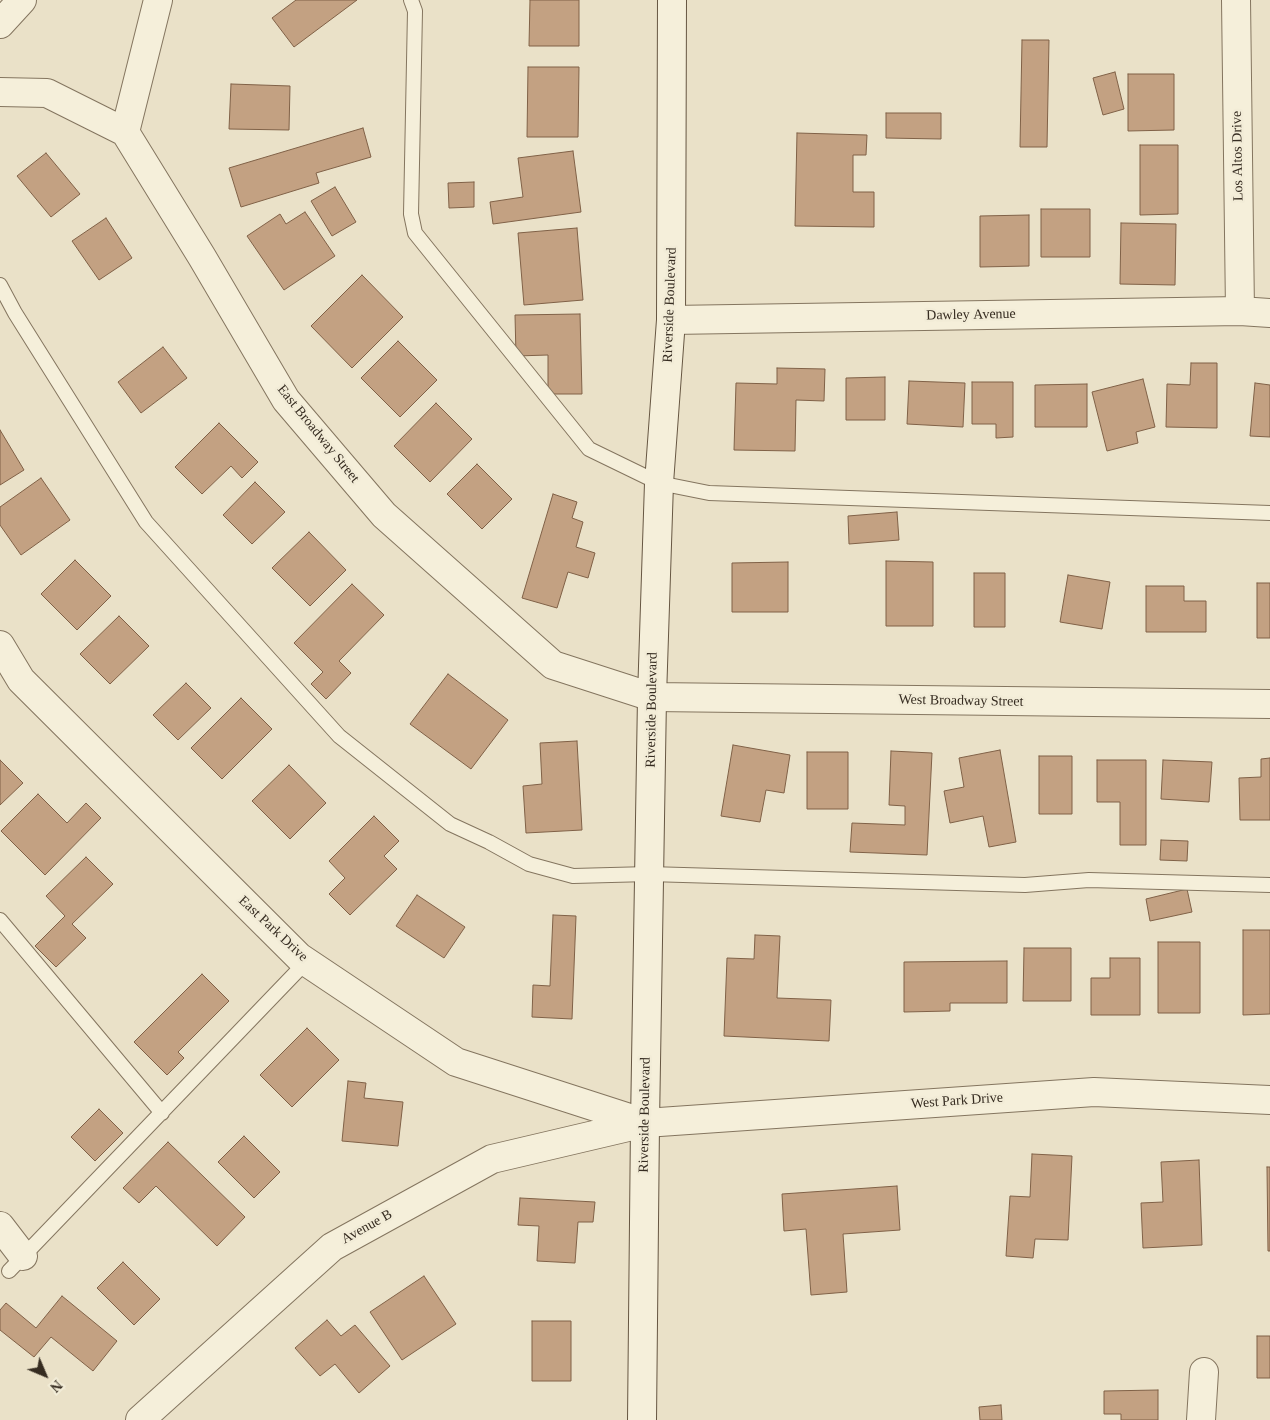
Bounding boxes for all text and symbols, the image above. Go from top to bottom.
street label: Los Altos Drive [1229,111,1247,201]
street label: Riverside Boulevard [660,247,680,363]
street label: Dawley Avenue [926,306,1016,324]
street label: East Broadway Street [273,382,363,486]
street label: Riverside Boulevard [643,652,661,768]
street label: West Broadway Street [898,692,1024,710]
street label: East Park Drive [235,893,311,965]
street label: Riverside Boulevard [636,1057,654,1173]
street label: West Park Drive [910,1089,1004,1113]
street label: Avenue B [339,1206,395,1248]
north arrow [20,1350,70,1400]
text: N [47,1377,65,1395]

